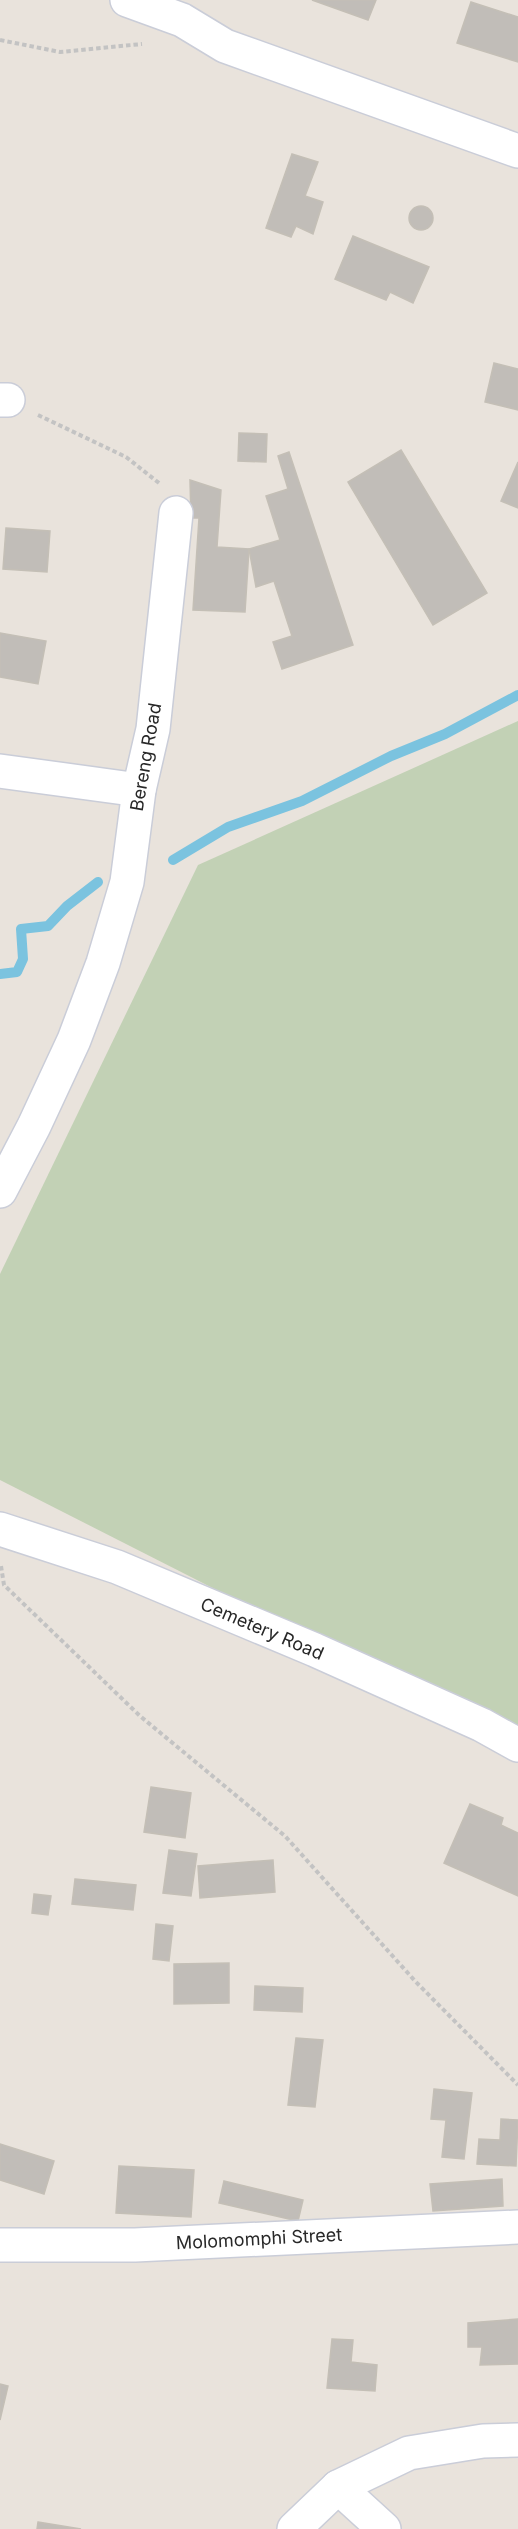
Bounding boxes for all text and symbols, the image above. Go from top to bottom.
street label: Bereng Road [126,701,165,813]
street label: Cemetery Road [197,1593,327,1664]
street label: Molomomphi Street [175,2224,343,2253]

